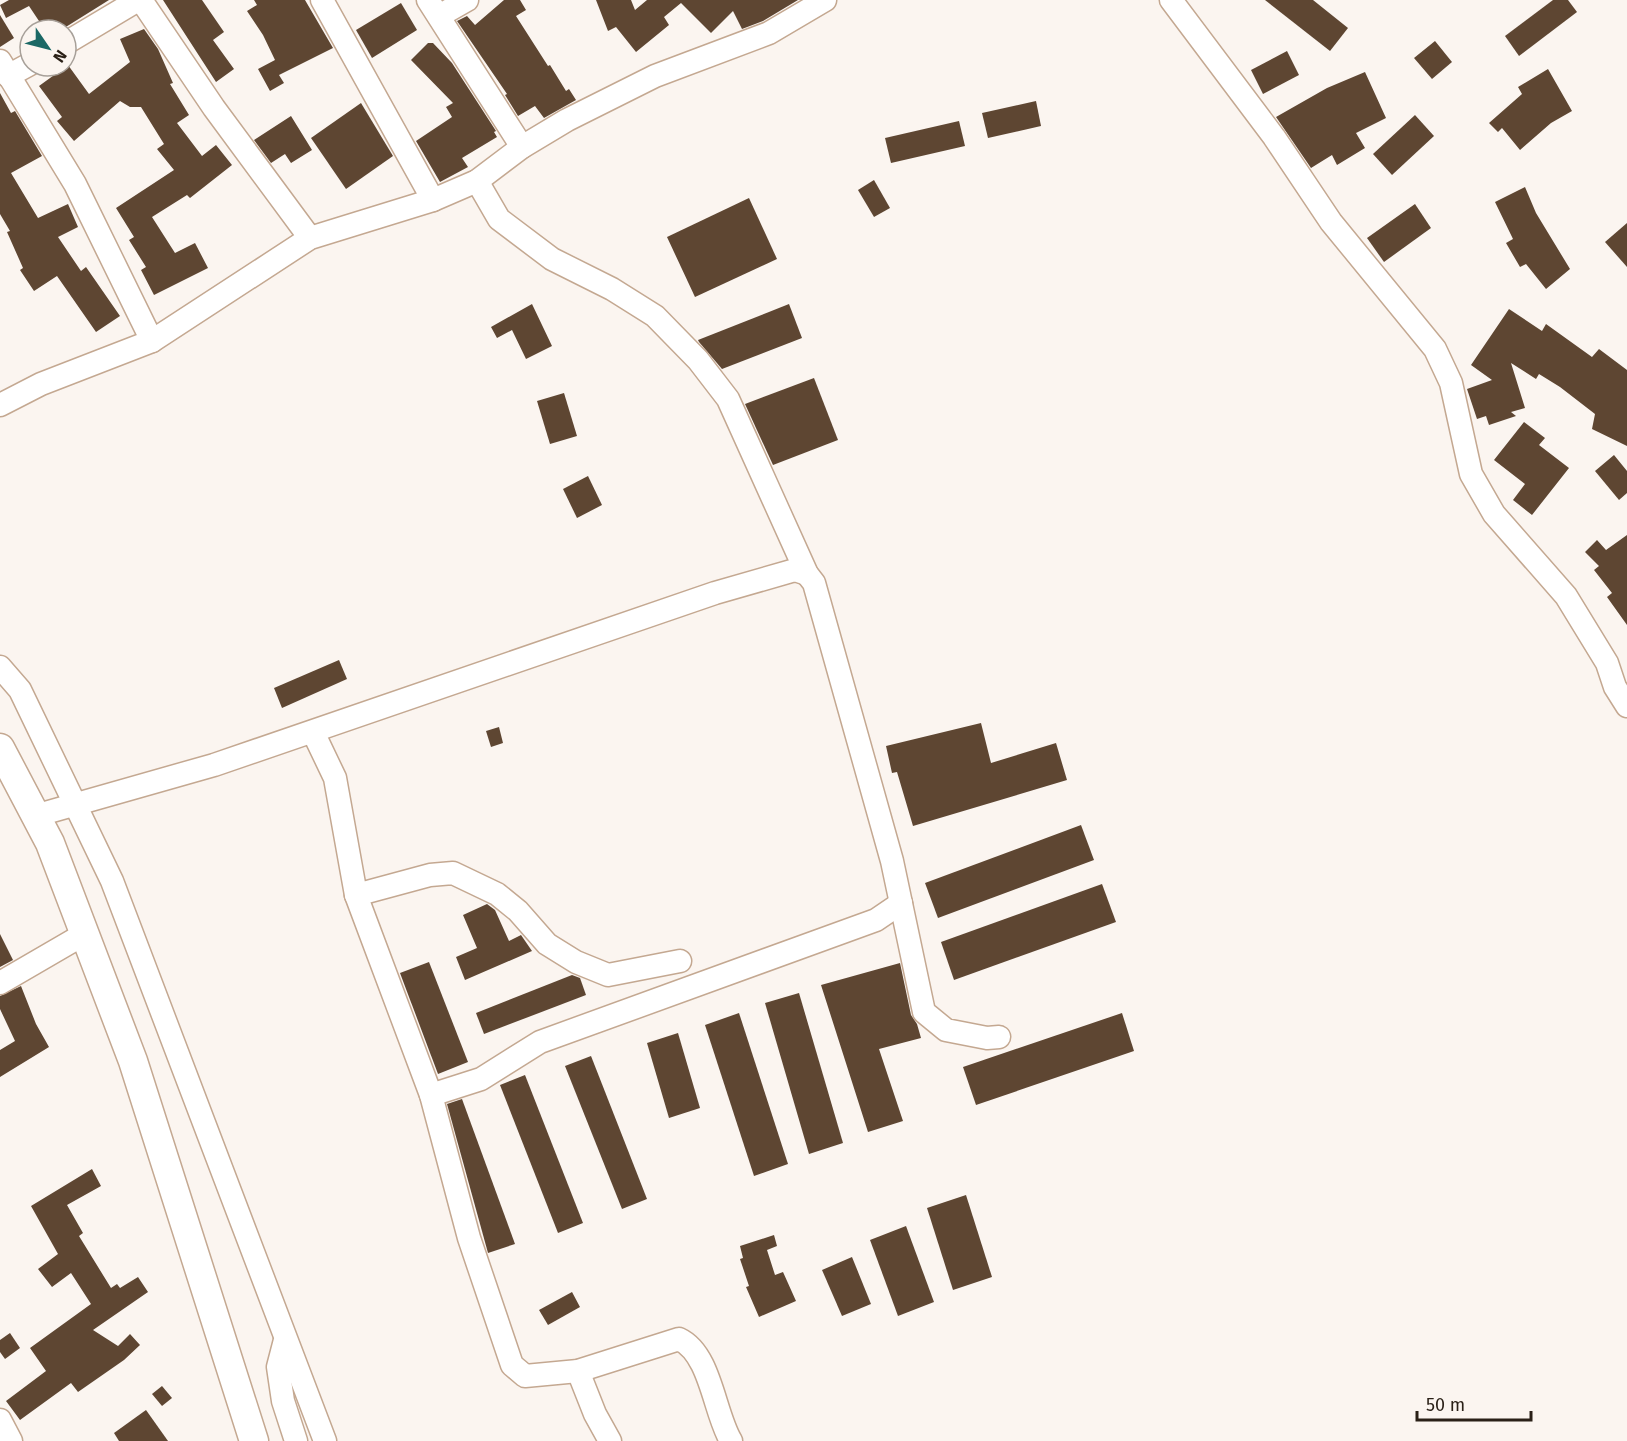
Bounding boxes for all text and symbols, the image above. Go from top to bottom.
north arrow [18,18,78,78]
text: N [49,47,71,66]
scale bar [1417,1384,1531,1422]
text: 50 m [1426,1394,1465,1416]

